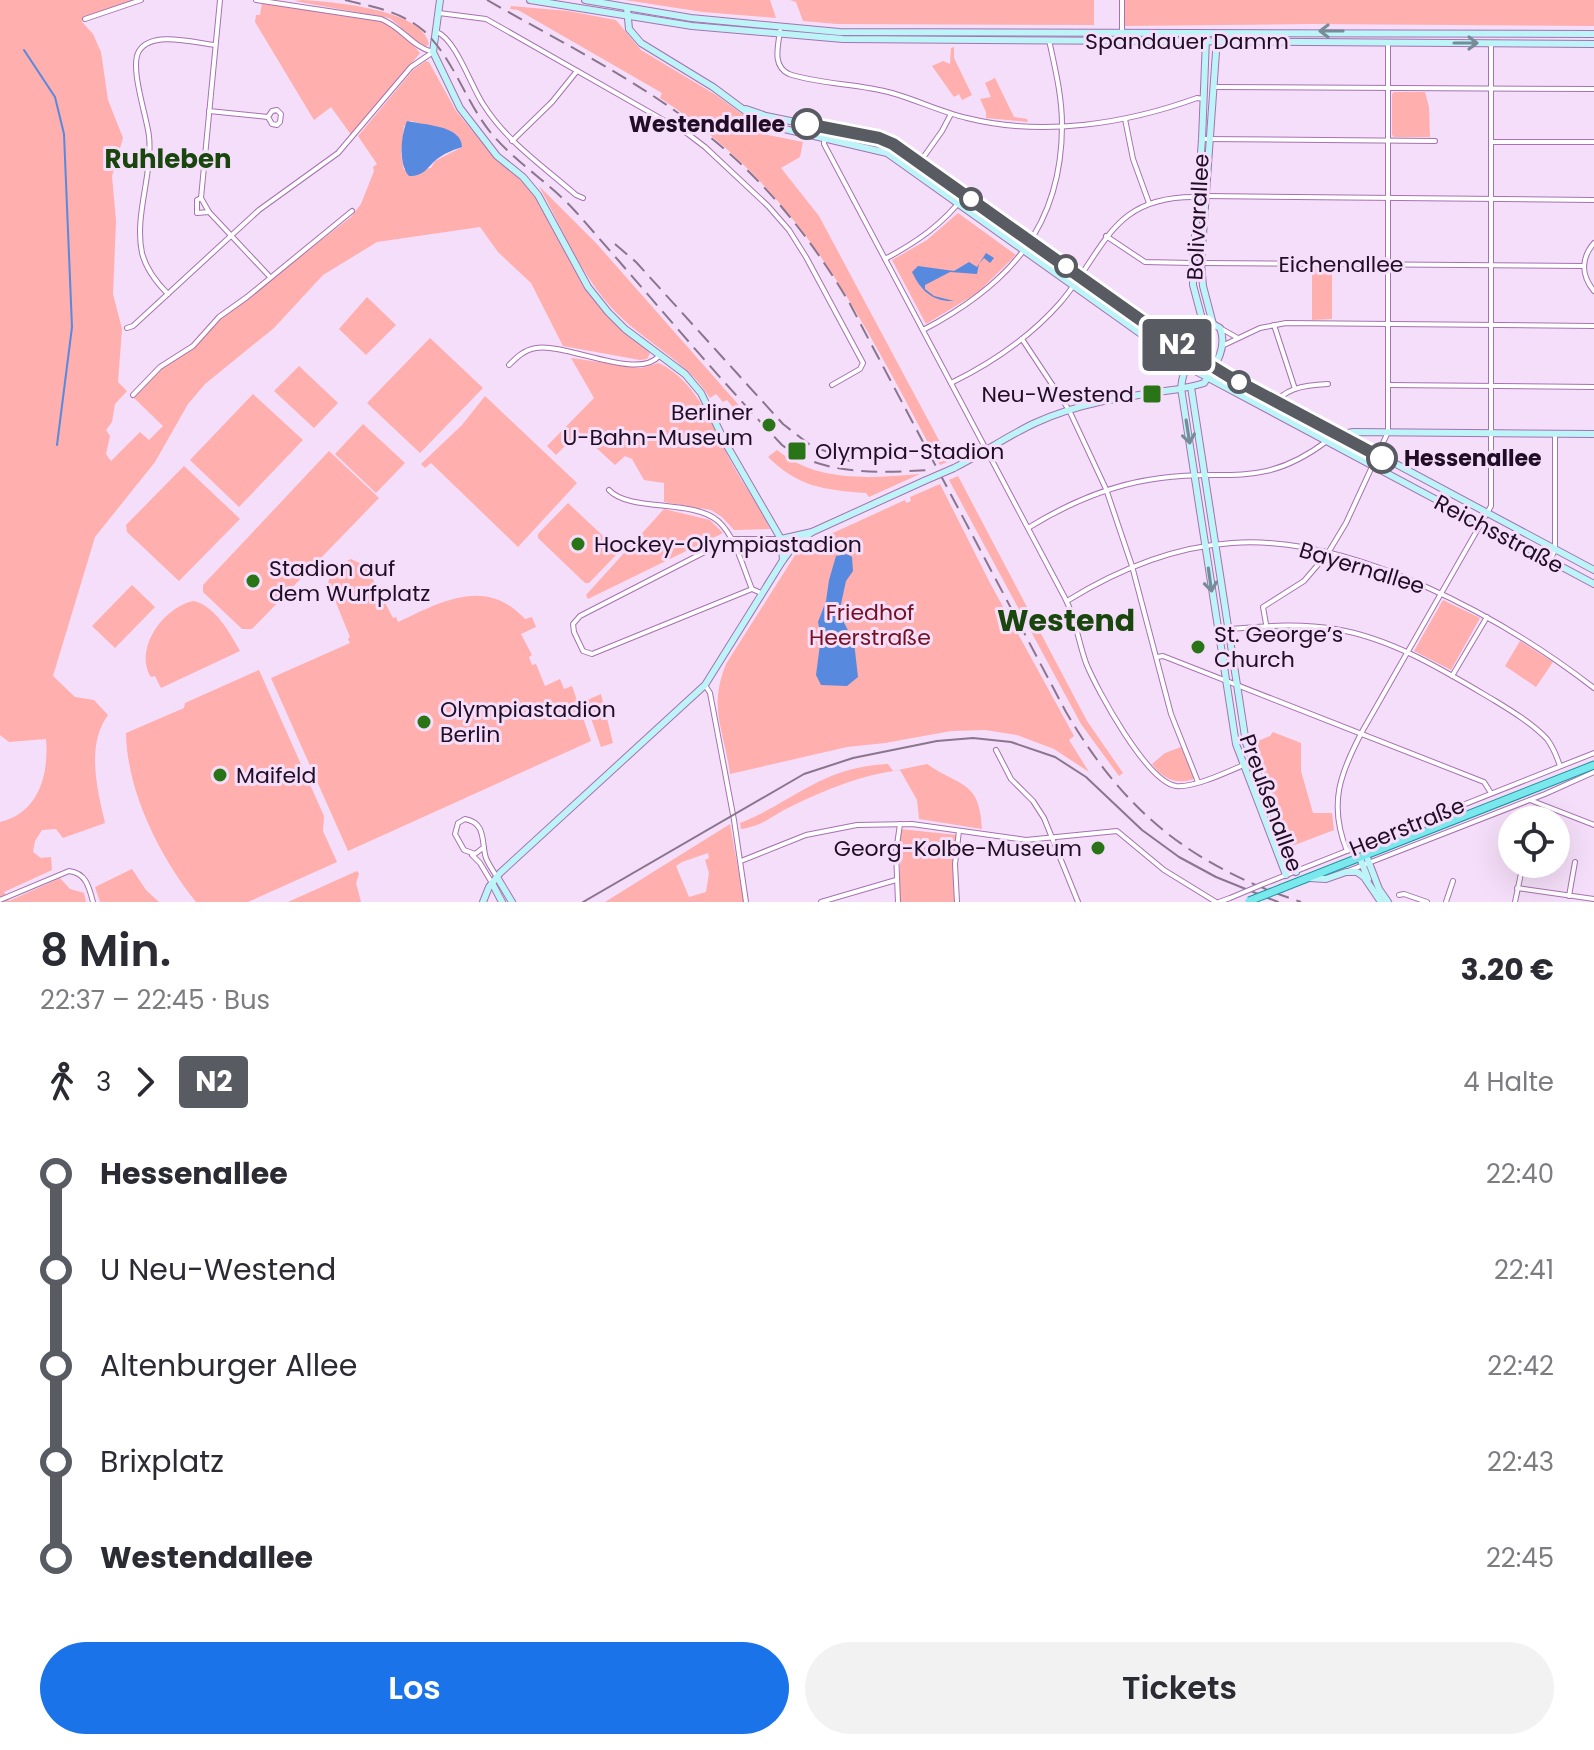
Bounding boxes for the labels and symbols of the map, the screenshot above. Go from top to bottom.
one-way arrow [1318,24,1345,39]
street label: Spandauer Damm [1085,26,1289,57]
one-way arrow [1452,35,1479,51]
place label: Westendallee [629,109,785,140]
marker: Westendallee [792,109,822,139]
district label: Ruhleben [105,141,231,177]
street label: Bolivarallee [1179,153,1217,281]
unlabelled marker [960,188,982,210]
street label: Eichenallee [1279,249,1403,280]
unlabelled marker [1055,255,1077,277]
line badge: N2 [1141,319,1213,371]
unlabelled marker [1228,371,1250,393]
place label: Neu-Westend [981,379,1134,410]
marker: Neu-Westend [1141,383,1163,405]
place label: Berliner U-Bahn-Museum [563,397,753,453]
marker: Berliner U-Bahn-Museum [760,416,778,434]
one-way arrow [1181,419,1196,444]
place label: Olympia-Stadion [815,436,1004,467]
marker: Olympia-Stadion [786,440,808,462]
marker: Hessenallee [1367,443,1397,473]
place label: Hessenallee [1404,443,1542,474]
street label: Reichsstraße [1429,487,1569,581]
place label: Hockey-Olympiastadion [594,529,862,560]
street label: Bayernallee [1295,534,1429,602]
marker: Hockey-Olympiastadion [569,535,587,553]
place label: Stadion auf dem Wurfplatz [269,553,430,609]
one-way arrow [1203,567,1218,593]
marker: Stadion auf dem Wurfplatz [244,572,262,590]
park label: Friedhof Heerstraße [809,597,931,653]
district label: Westend [997,599,1135,642]
place label: St. George’s Church [1214,619,1343,675]
marker: St. George’s Church [1189,638,1207,656]
place label: Olympiastadion Berlin [440,694,616,750]
marker: Olympiastadion Berlin [415,713,433,731]
street label: Preußenallee [1232,730,1310,876]
place label: Maifeld [236,760,316,791]
marker: Maifeld [211,766,229,784]
street label: Heerstraße [1345,790,1469,864]
place label: Georg-Kolbe-Museum [834,833,1082,864]
marker: Georg-Kolbe-Museum [1089,839,1107,857]

